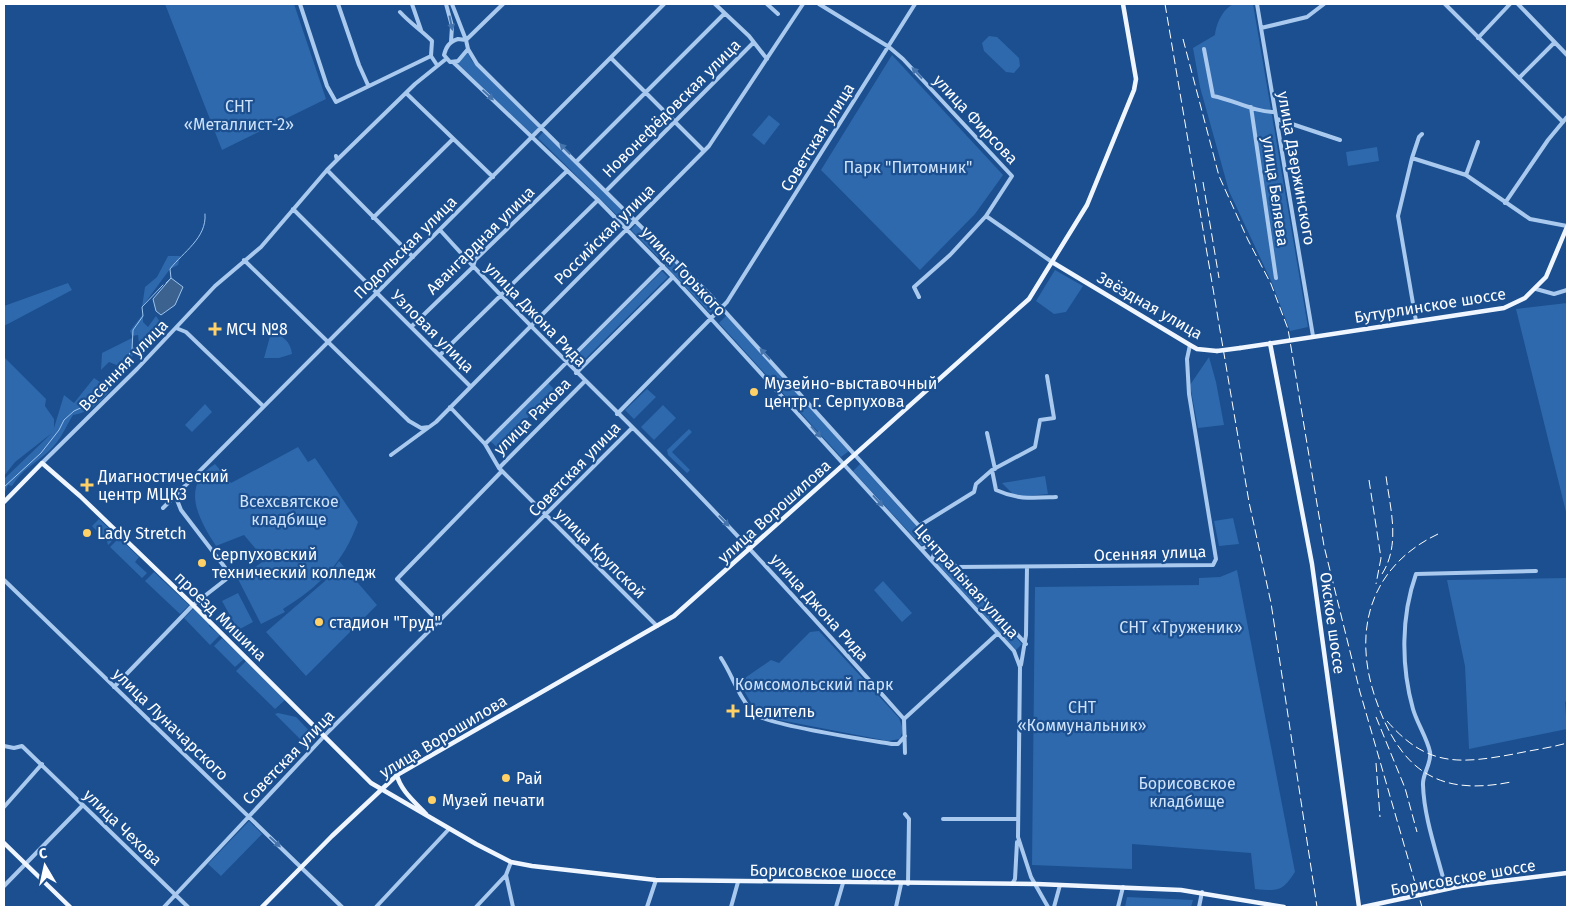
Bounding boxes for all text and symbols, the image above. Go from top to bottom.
one-way arrow [447,15,455,31]
street label: Новонефёдовская улица [598,35,744,181]
one-way arrow [911,67,923,79]
street label: улица Фирсова [929,71,1022,168]
street label: Советская улица [776,80,858,195]
one-way arrow [482,89,494,101]
street label: улица Дзержинского [1274,90,1319,247]
park label: СНТ «Металлист-2» [184,97,294,134]
street label: улица Беляева [1258,135,1293,247]
one-way arrow [559,143,571,155]
park label: Парк "Питомник" [843,158,973,177]
street label: Российская улица [550,180,659,289]
street label: Авангардная улица [422,182,538,298]
street label: Подольская улица [350,192,461,303]
street label: улица Горького [637,223,730,320]
street label: улица Джона Рида [481,258,590,371]
street label: Звёздная улица [1094,268,1206,343]
street label: Бутурлинское шоссе [1353,284,1507,327]
street label: Узловая улица [387,286,478,377]
street label: Весенняя улица [75,316,172,415]
place label: МСЧ №8 [226,320,288,339]
marker: МСЧ №8 [208,322,222,336]
one-way arrow [759,349,771,361]
street label: улица Ракова [490,374,575,459]
place label: Музейно-выставочный центр г. Серпухова [764,374,937,411]
marker: Музейно-выставочный центр г. Серпухова [748,386,760,398]
street label: Советская улица [524,418,624,521]
one-way arrow [810,426,822,438]
street label: улица Ворошилова [714,456,835,567]
place label: Диагностический центр МЦК3 [97,467,229,504]
marker: Диагностический центр МЦК3 [80,478,94,492]
park label: Всехсвятское кладбище [239,492,339,529]
one-way arrow [872,494,884,506]
street label: улица Крупской [552,504,650,602]
one-way arrow [717,515,729,527]
street label: Центральная улица [910,520,1023,642]
place label: Lady Stretch [97,524,187,543]
marker: Lady Stretch [81,527,93,539]
street label: Осенняя улица [1093,542,1207,565]
place label: Серпуховский технический колледж [212,545,376,582]
street label: улица Джона Рида [766,550,873,665]
marker: Серпуховский технический колледж [196,557,208,569]
street label: проезд Мишина [171,568,270,665]
street label: Окское шоссе [1316,571,1349,675]
place label: стадион "Труд" [329,613,441,632]
marker: стадион "Труд" [313,616,325,628]
park label: СНТ «Труженик» [1119,618,1243,637]
street label: улица Луначарского [109,664,232,784]
park label: Комсомольский парк [735,675,894,694]
street label: улица Ворошилова [376,691,510,782]
park label: СНТ «Коммунальник» [1017,698,1147,735]
place label: Целитель [744,702,815,721]
marker: Целитель [726,704,740,718]
street label: Советская улица [238,706,338,809]
place label: Рай [516,769,543,788]
marker: Рай [500,772,512,784]
park label: Борисовское кладбище [1138,774,1236,811]
street label: улица Чехова [79,785,166,870]
place label: Музей печати [442,791,545,810]
marker: Музей печати [426,794,438,806]
one-way arrow [268,836,280,848]
north arrow [20,841,70,891]
text: С [38,845,48,863]
street label: Борисовское шоссе [1389,855,1537,900]
street label: Борисовское шоссе [749,861,897,882]

